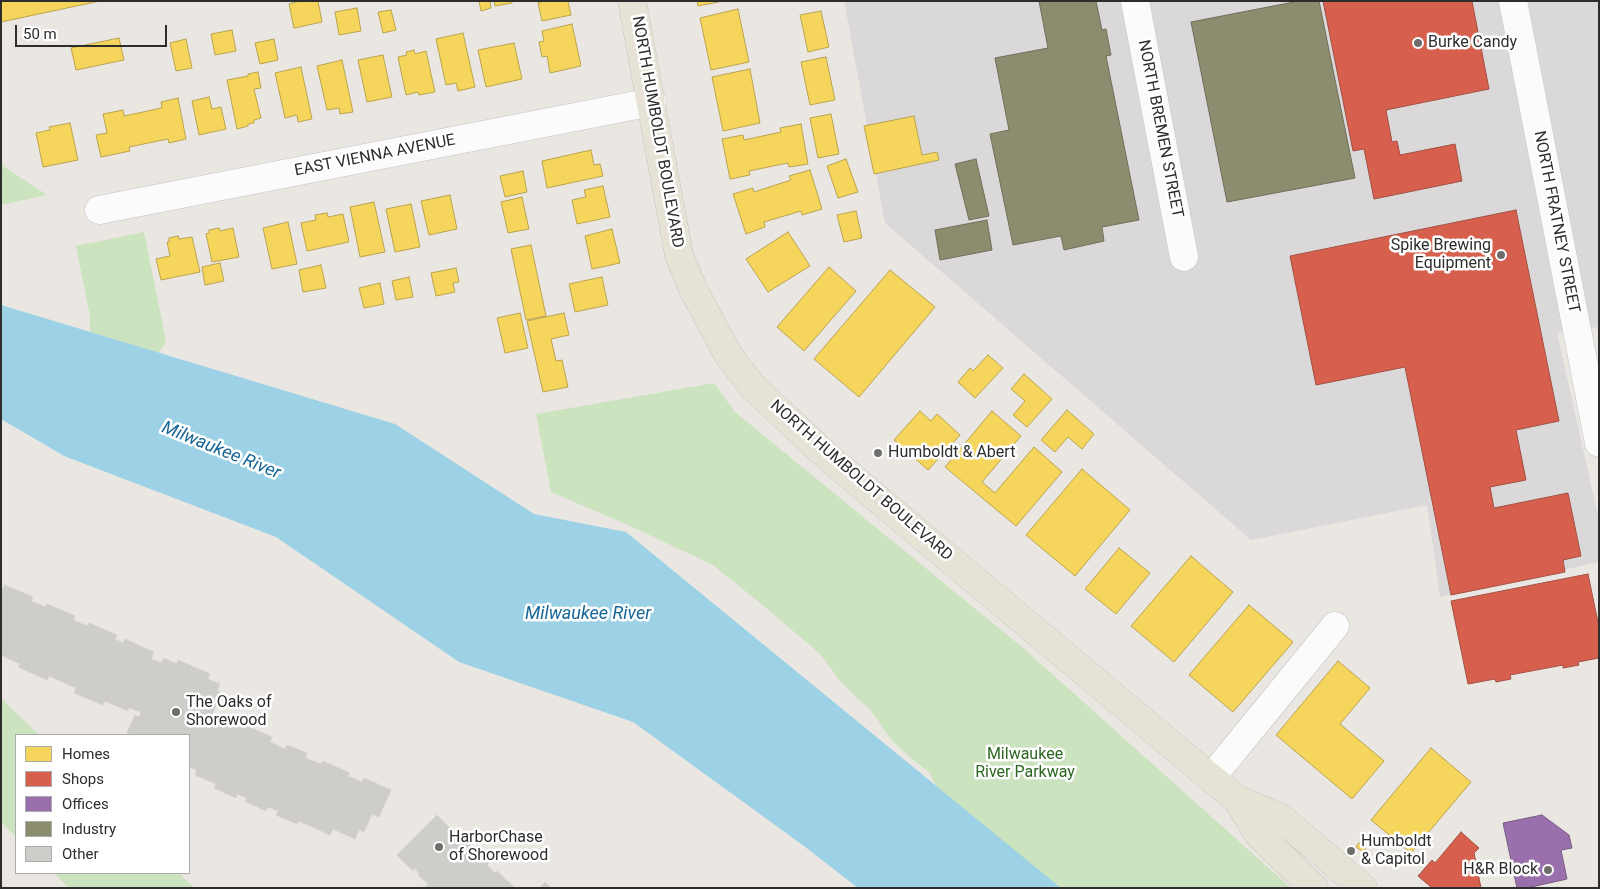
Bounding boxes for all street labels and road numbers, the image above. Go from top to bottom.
street label: NORTH HUMBOLDT BOULEVARD [627,15,687,249]
street label: NORTH BREMEN STREET [1133,38,1187,220]
street label: NORTH FRATNEY STREET [1529,129,1583,315]
street label: EAST VIENNA AVENUE [293,131,457,181]
street label: NORTH HUMBOLDT BOULEVARD [766,397,956,565]

